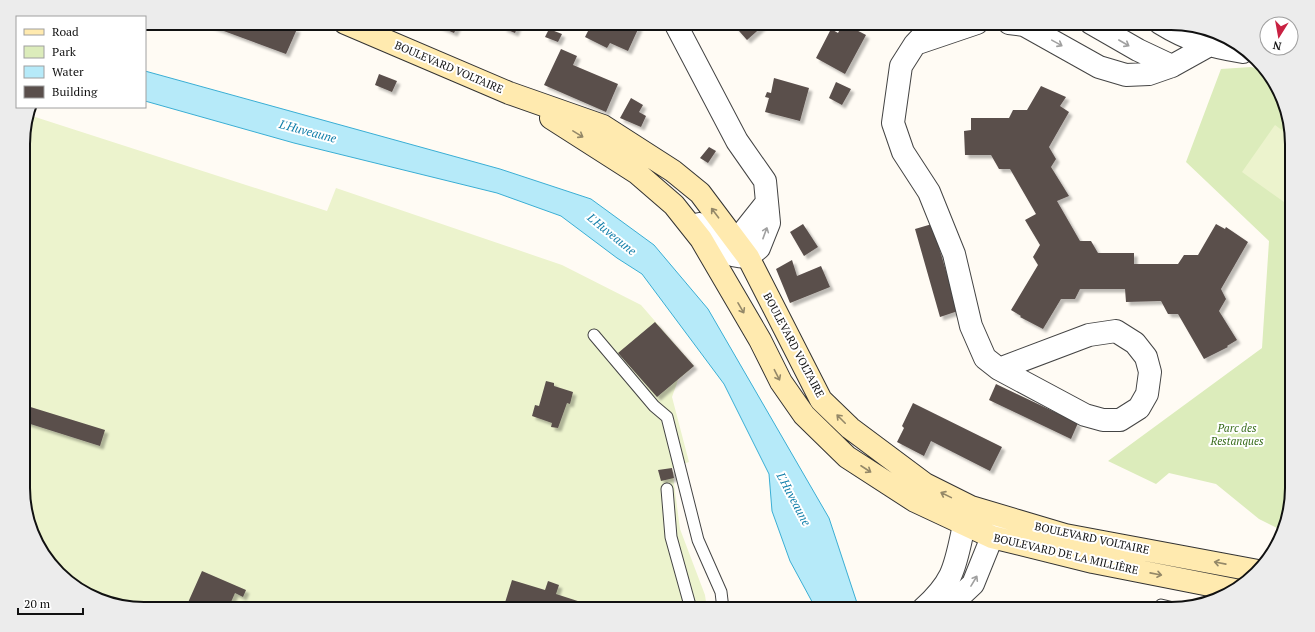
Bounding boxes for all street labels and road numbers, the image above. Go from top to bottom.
street label: BOULEVARD VOLTAIRE [393,38,505,96]
street label: BOULEVARD VOLTAIRE [760,290,828,400]
street label: BOULEVARD VOLTAIRE [1033,519,1151,557]
street label: BOULEVARD DE LA MILLIÈRE [992,531,1140,577]

